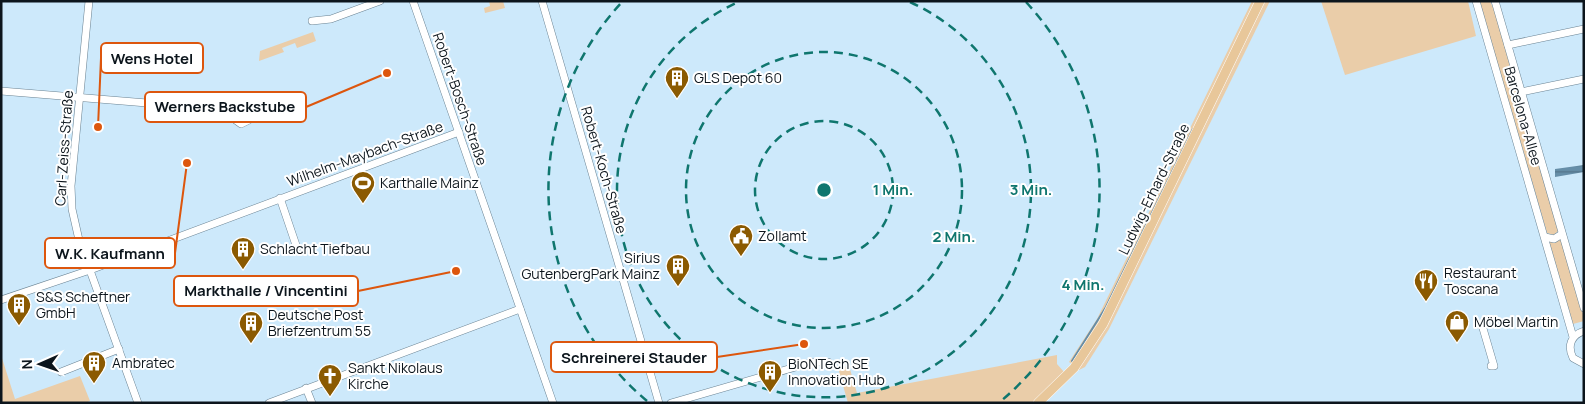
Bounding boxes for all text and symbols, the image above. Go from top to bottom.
street label: Robert-Bosch-Straße [429,30,492,168]
callout: Wens Hotel [101,43,203,73]
text: Wens Hotel [111,48,193,69]
street label: Barcelona-Allee [1500,64,1547,168]
building icon: GLS Depot 60 [664,65,690,99]
place label: GLS Depot 60 [694,68,782,87]
street label: Carl-Zeiss-Straße [50,89,77,206]
callout: Werners Backstube [145,92,306,122]
text: Werners Backstube [155,96,295,117]
street label: Robert-Koch-Straße [577,104,632,236]
street label: Wilhelm-Maybach-Straße [284,116,445,191]
street label: Ludwig-Erhard-Straße [1114,120,1194,257]
sports icon: Karthalle Mainz [350,170,376,204]
place label: Karthalle Mainz [380,173,479,192]
text: 1 Min. [873,179,913,200]
text: 3 Min. [1010,179,1052,200]
centre of rings [815,181,833,199]
public building icon: Zollamt [728,223,754,257]
place label: Zollamt [758,226,807,245]
text: 2 Min. [933,226,975,247]
building icon: Schlacht Tiefbau [230,236,256,270]
callout: W.K. Kaufmann [45,238,175,268]
place label: Schlacht Tiefbau [260,239,370,258]
text: W.K. Kaufmann [55,243,165,264]
place label: Sirius GutenbergPark Mainz [521,248,660,283]
building icon: Sirius GutenbergPark Mainz [665,253,691,287]
place label: Restaurant Toscana [1444,263,1517,298]
restaurant icon: Restaurant Toscana [1413,268,1439,302]
text: 4 Min. [1061,274,1105,295]
callout: Markthalle / Vincentini [174,276,358,306]
text: Markthalle / Vincentini [184,280,348,301]
place label: S&S Scheftner GmbH [36,287,130,322]
building icon: S&S Scheftner GmbH [6,292,32,326]
place label: Deutsche Post Briefzentrum 55 [268,305,371,340]
shop icon: Möbel Martin [1444,309,1470,343]
building icon: Deutsche Post Briefzentrum 55 [238,310,264,344]
place label: Möbel Martin [1474,312,1558,331]
north arrow [15,339,65,389]
callout: Schreinerei Stauder [551,342,717,372]
text: Schreinerei Stauder [561,347,707,368]
building icon: Ambratec [81,350,107,384]
place label: Ambratec [112,353,175,372]
place label: BioNTech SE Innovation Hub [788,354,885,389]
place label: Sankt Nikolaus Kirche [348,358,443,393]
text: N [17,359,36,370]
building icon: BioNTech SE Innovation Hub [757,359,783,393]
church icon: Sankt Nikolaus Kirche [317,363,343,397]

